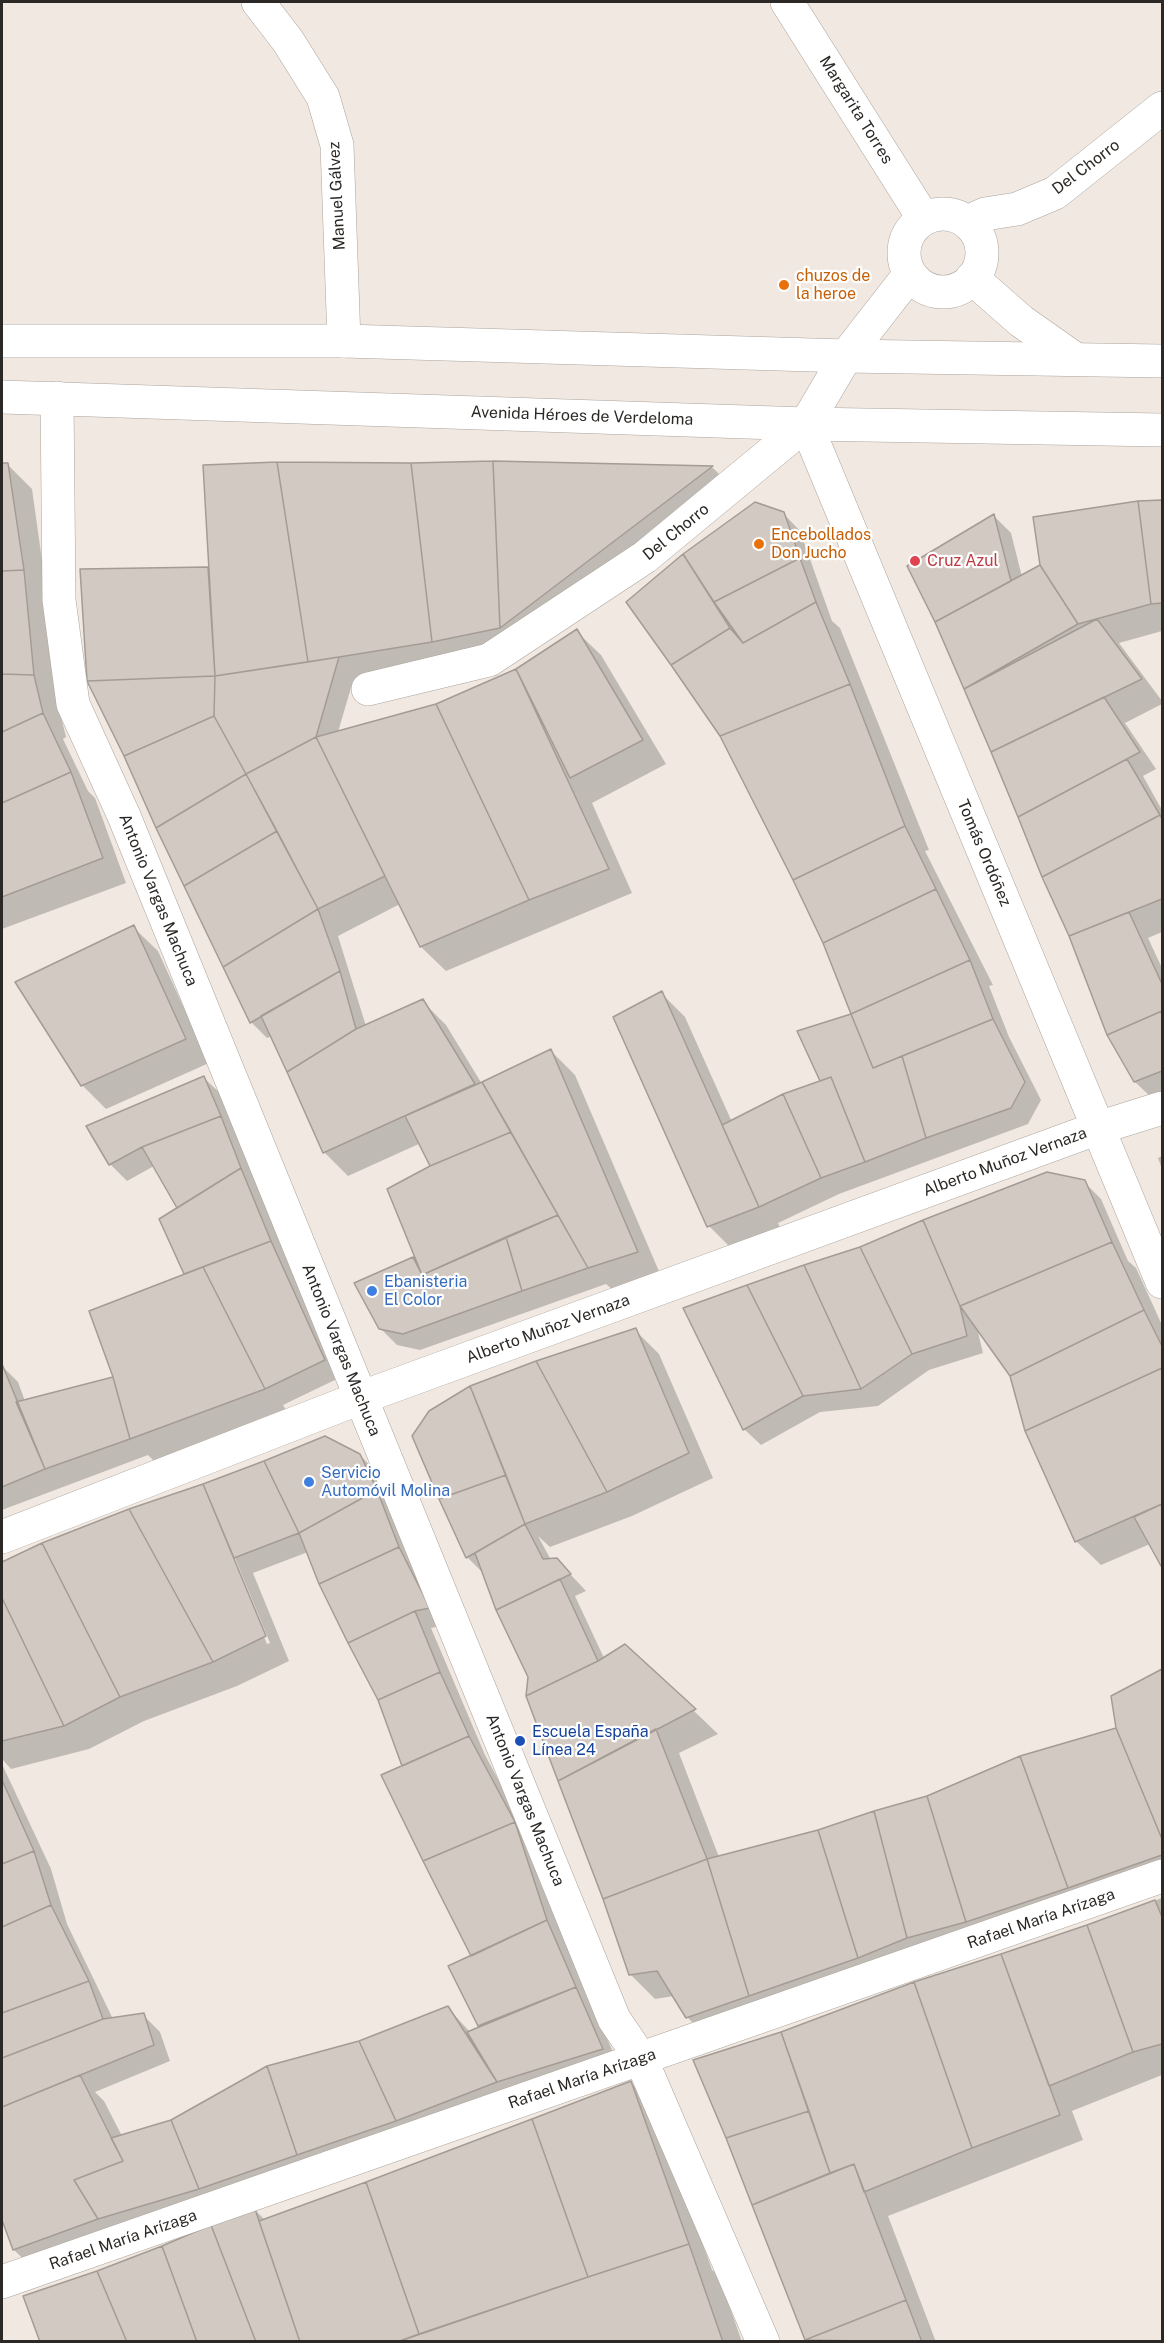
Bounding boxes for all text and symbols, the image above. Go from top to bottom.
street label: Margarita Torres [815,53,897,167]
street label: Del Chorro [1048,135,1124,199]
street label: Manuel Gálvez [325,141,349,251]
place label: chuzos de la heroe [796,266,870,304]
marker: chuzos de la heroe [777,278,791,292]
street label: Avenida Héroes de Verdeloma [470,403,694,429]
street label: Del Chorro [639,499,713,565]
place label: Encebollados Don Jucho [771,525,871,563]
marker: Encebollados Don Jucho [752,537,766,551]
place label: Cruz Azul [927,551,998,571]
marker: Cruz Azul [908,554,922,568]
street label: Tomás Ordóñez [953,797,1015,909]
street label: Antonio Vargas Machuca [115,811,201,989]
street label: Alberto Muñoz Vernaza [920,1123,1090,1201]
street label: Antonio Vargas Machuca [298,1261,384,1439]
place label: Ebanisteria El Color [384,1272,467,1310]
marker: Ebanisteria El Color [365,1284,379,1298]
street label: Alberto Muñoz Vernaza [463,1290,633,1368]
place label: Servicio Automóvil Molina [321,1463,450,1501]
marker: Servicio Automóvil Molina [302,1475,316,1489]
street label: Antonio Vargas Machuca [482,1711,568,1889]
place label: Escuela España Línea 24 [532,1722,649,1760]
marker: Escuela España Línea 24 [513,1734,527,1748]
street label: Rafael María Arízaga [965,1885,1117,1953]
street label: Rafael María Arízaga [506,2045,658,2113]
street label: Rafael María Arízaga [47,2206,199,2274]

